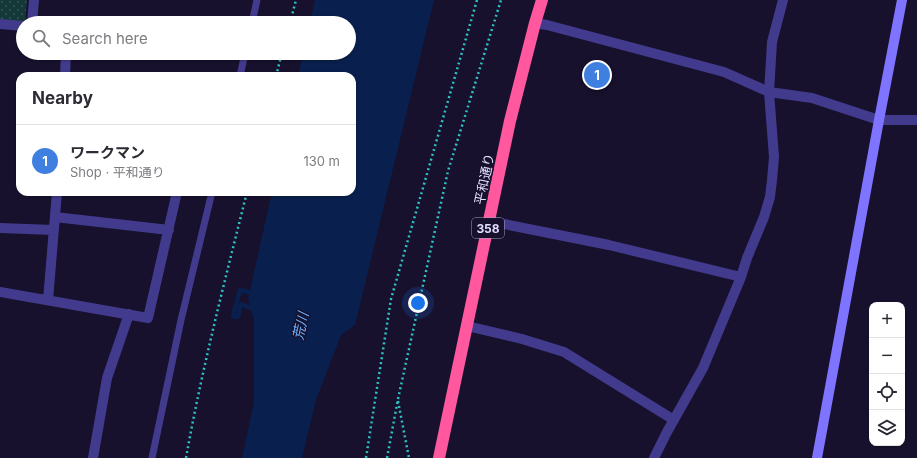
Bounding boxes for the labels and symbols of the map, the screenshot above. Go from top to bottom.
pin: 1 [584,60,610,90]
street label: 平和通り [471,152,497,206]
road number: 358 [472,218,504,238]
your location [408,293,428,313]
water label: 荒川 [289,309,312,341]

